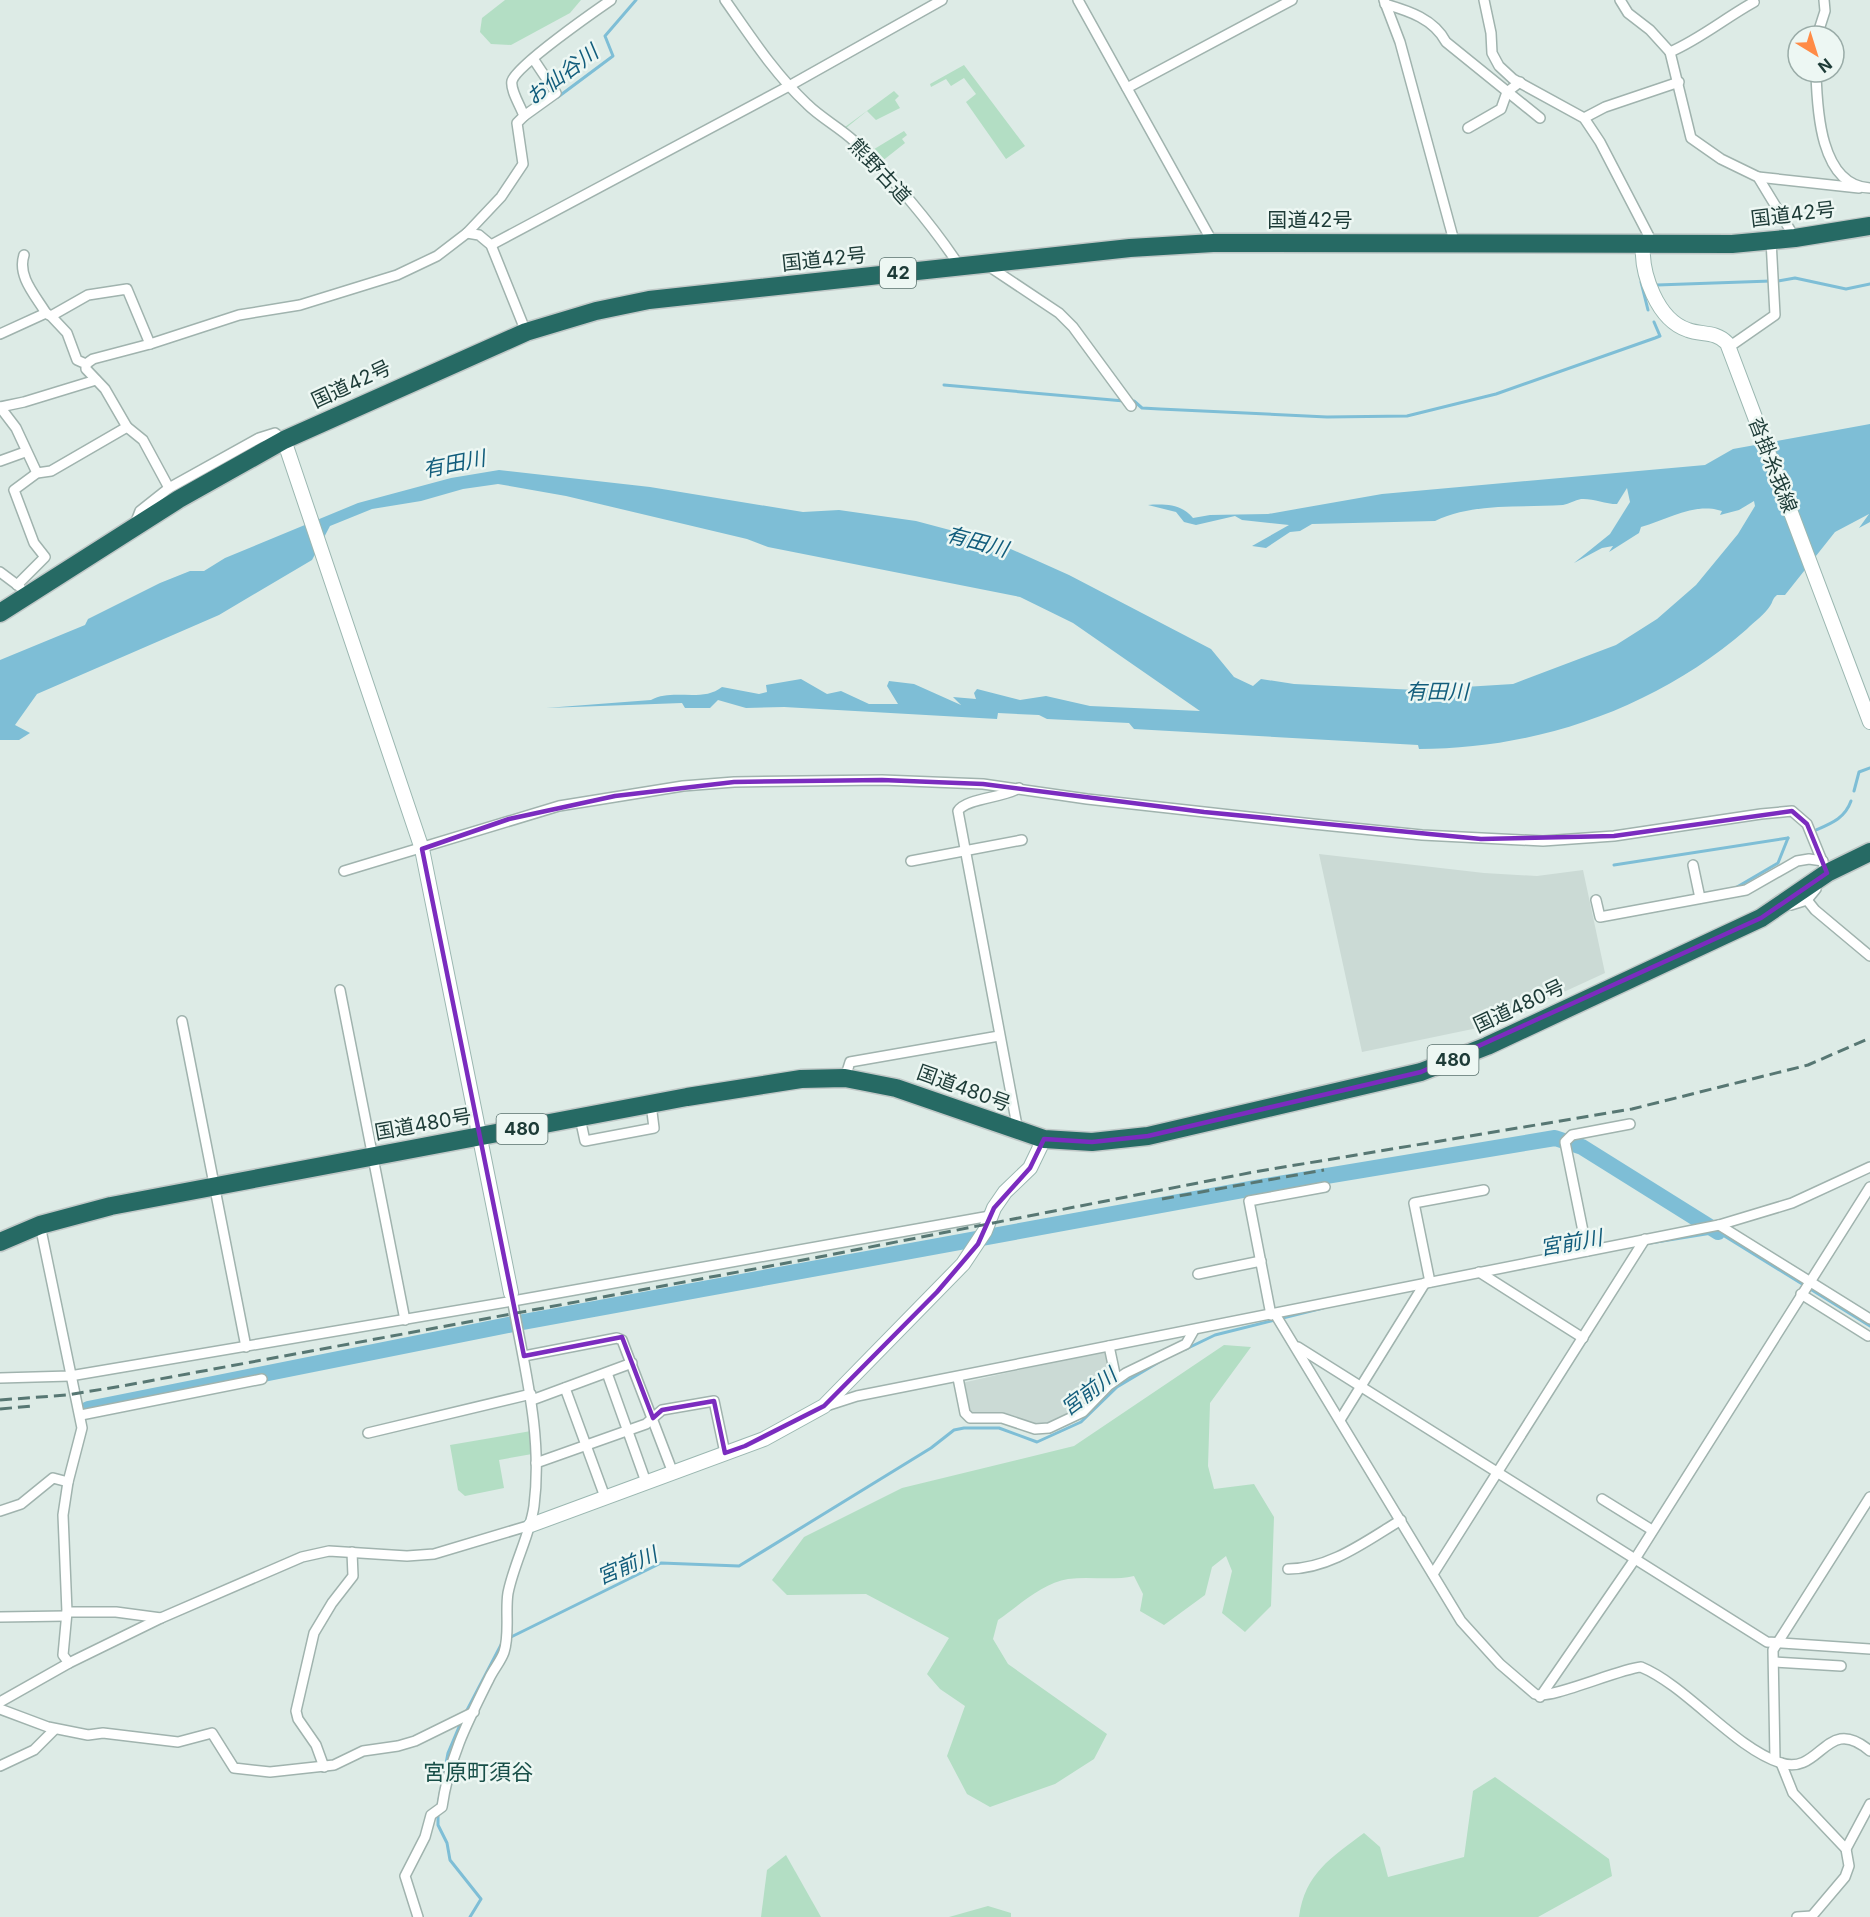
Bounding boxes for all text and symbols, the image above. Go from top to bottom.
north arrow [1786,24,1846,84]
water label: お仙谷川 [521,38,604,110]
text: N [1814,54,1836,77]
street label: 熊野古道 [844,134,916,208]
street label: 国道42号 [1749,197,1837,231]
street label: 国道42号 [1267,208,1353,232]
street label: 国道42号 [780,243,868,275]
road number: 42 [880,258,916,288]
street label: 国道42号 [307,355,395,413]
street label: 沓掛糸我線 [1744,414,1802,516]
water label: 有田川 [421,445,489,482]
water label: 有田川 [943,521,1013,562]
water label: 有田川 [1406,679,1470,704]
street label: 国道480号 [1470,974,1568,1038]
road number: 480 [1428,1045,1478,1075]
street label: 国道480号 [914,1060,1014,1116]
street label: 国道480号 [373,1104,473,1144]
road number: 480 [496,1114,548,1144]
water label: 宮前川 [1538,1224,1606,1260]
water label: 宮前川 [1056,1361,1123,1421]
water label: 宮前川 [593,1541,663,1589]
district label: 宮原町須谷 [423,1759,533,1785]

